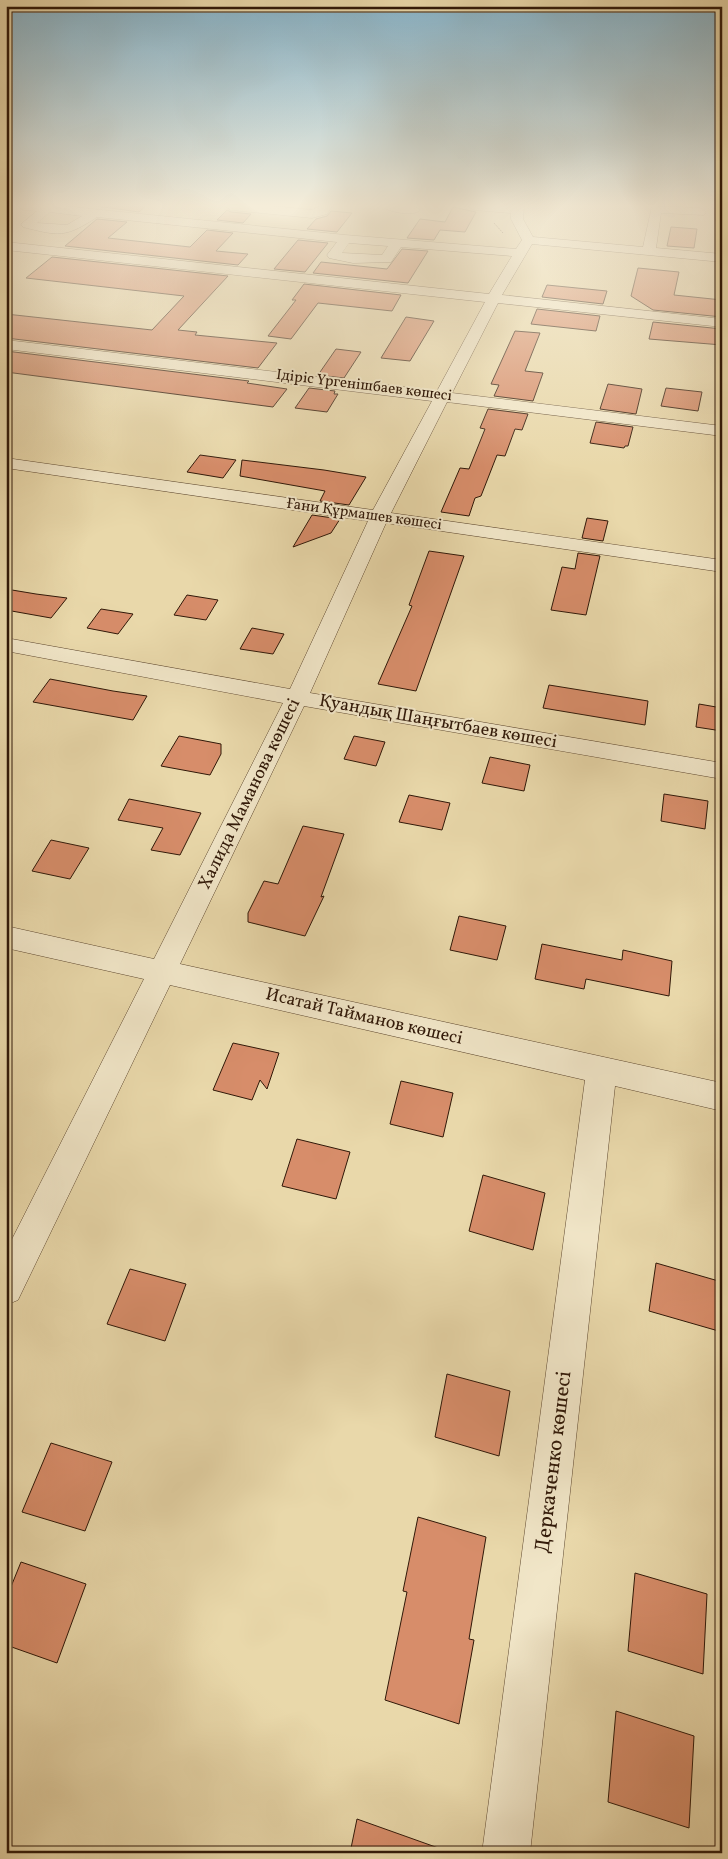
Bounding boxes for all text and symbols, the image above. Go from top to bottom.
street label: Ідіріс Үргенішбаев көшесі [275,365,453,407]
street label: Ғани Құрмашев көшесі [285,494,443,536]
street label: Қуандық Шаңғытбаев көшесі [317,689,559,755]
street label: Халида Маманова көшесі [193,694,307,894]
street label: Исатай Тайманов көшесі [263,982,465,1052]
street label: Деркаченко көшесі [528,1369,580,1555]

